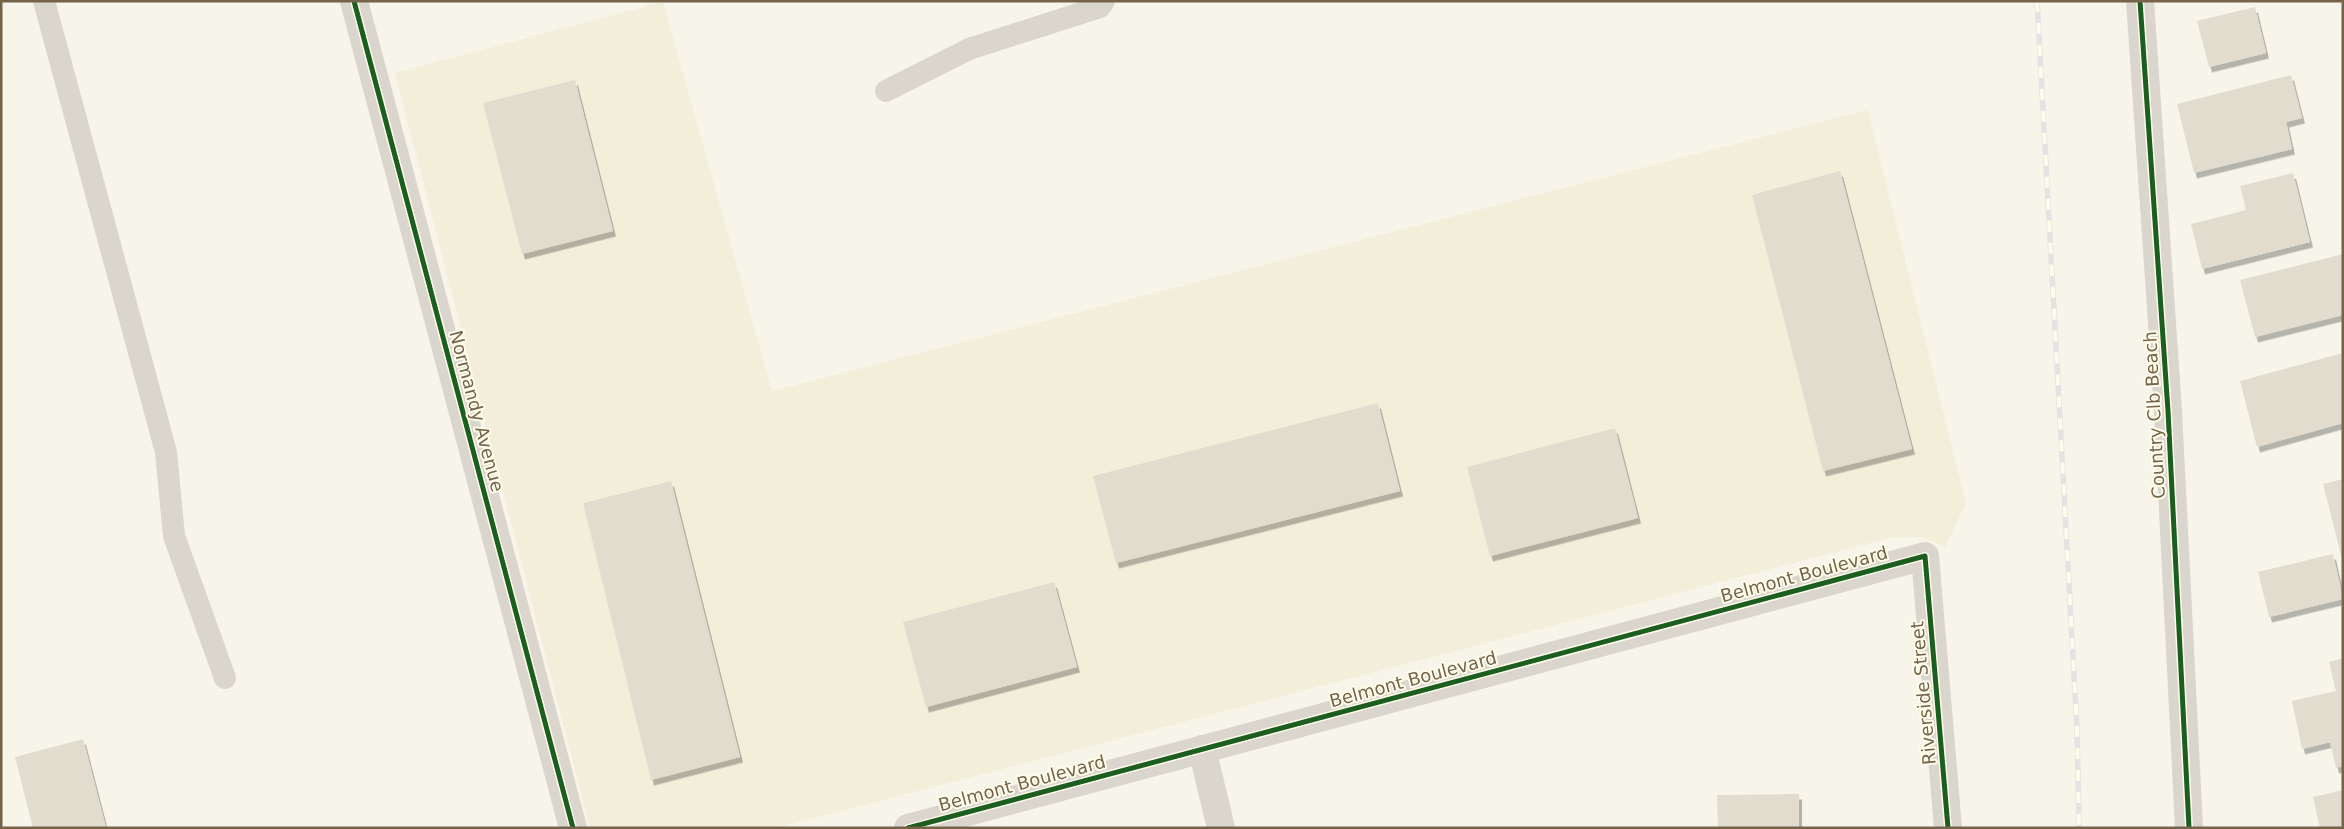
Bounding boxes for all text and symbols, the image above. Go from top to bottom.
street label: Normandy Avenue [445,328,509,494]
street label: Country Clb Beach [2139,331,2169,499]
street label: Belmont Boulevard [1718,542,1890,606]
street label: Riverside Street [1906,620,1940,766]
street label: Belmont Boulevard [1327,647,1499,711]
street label: Belmont Boulevard [936,751,1108,815]

